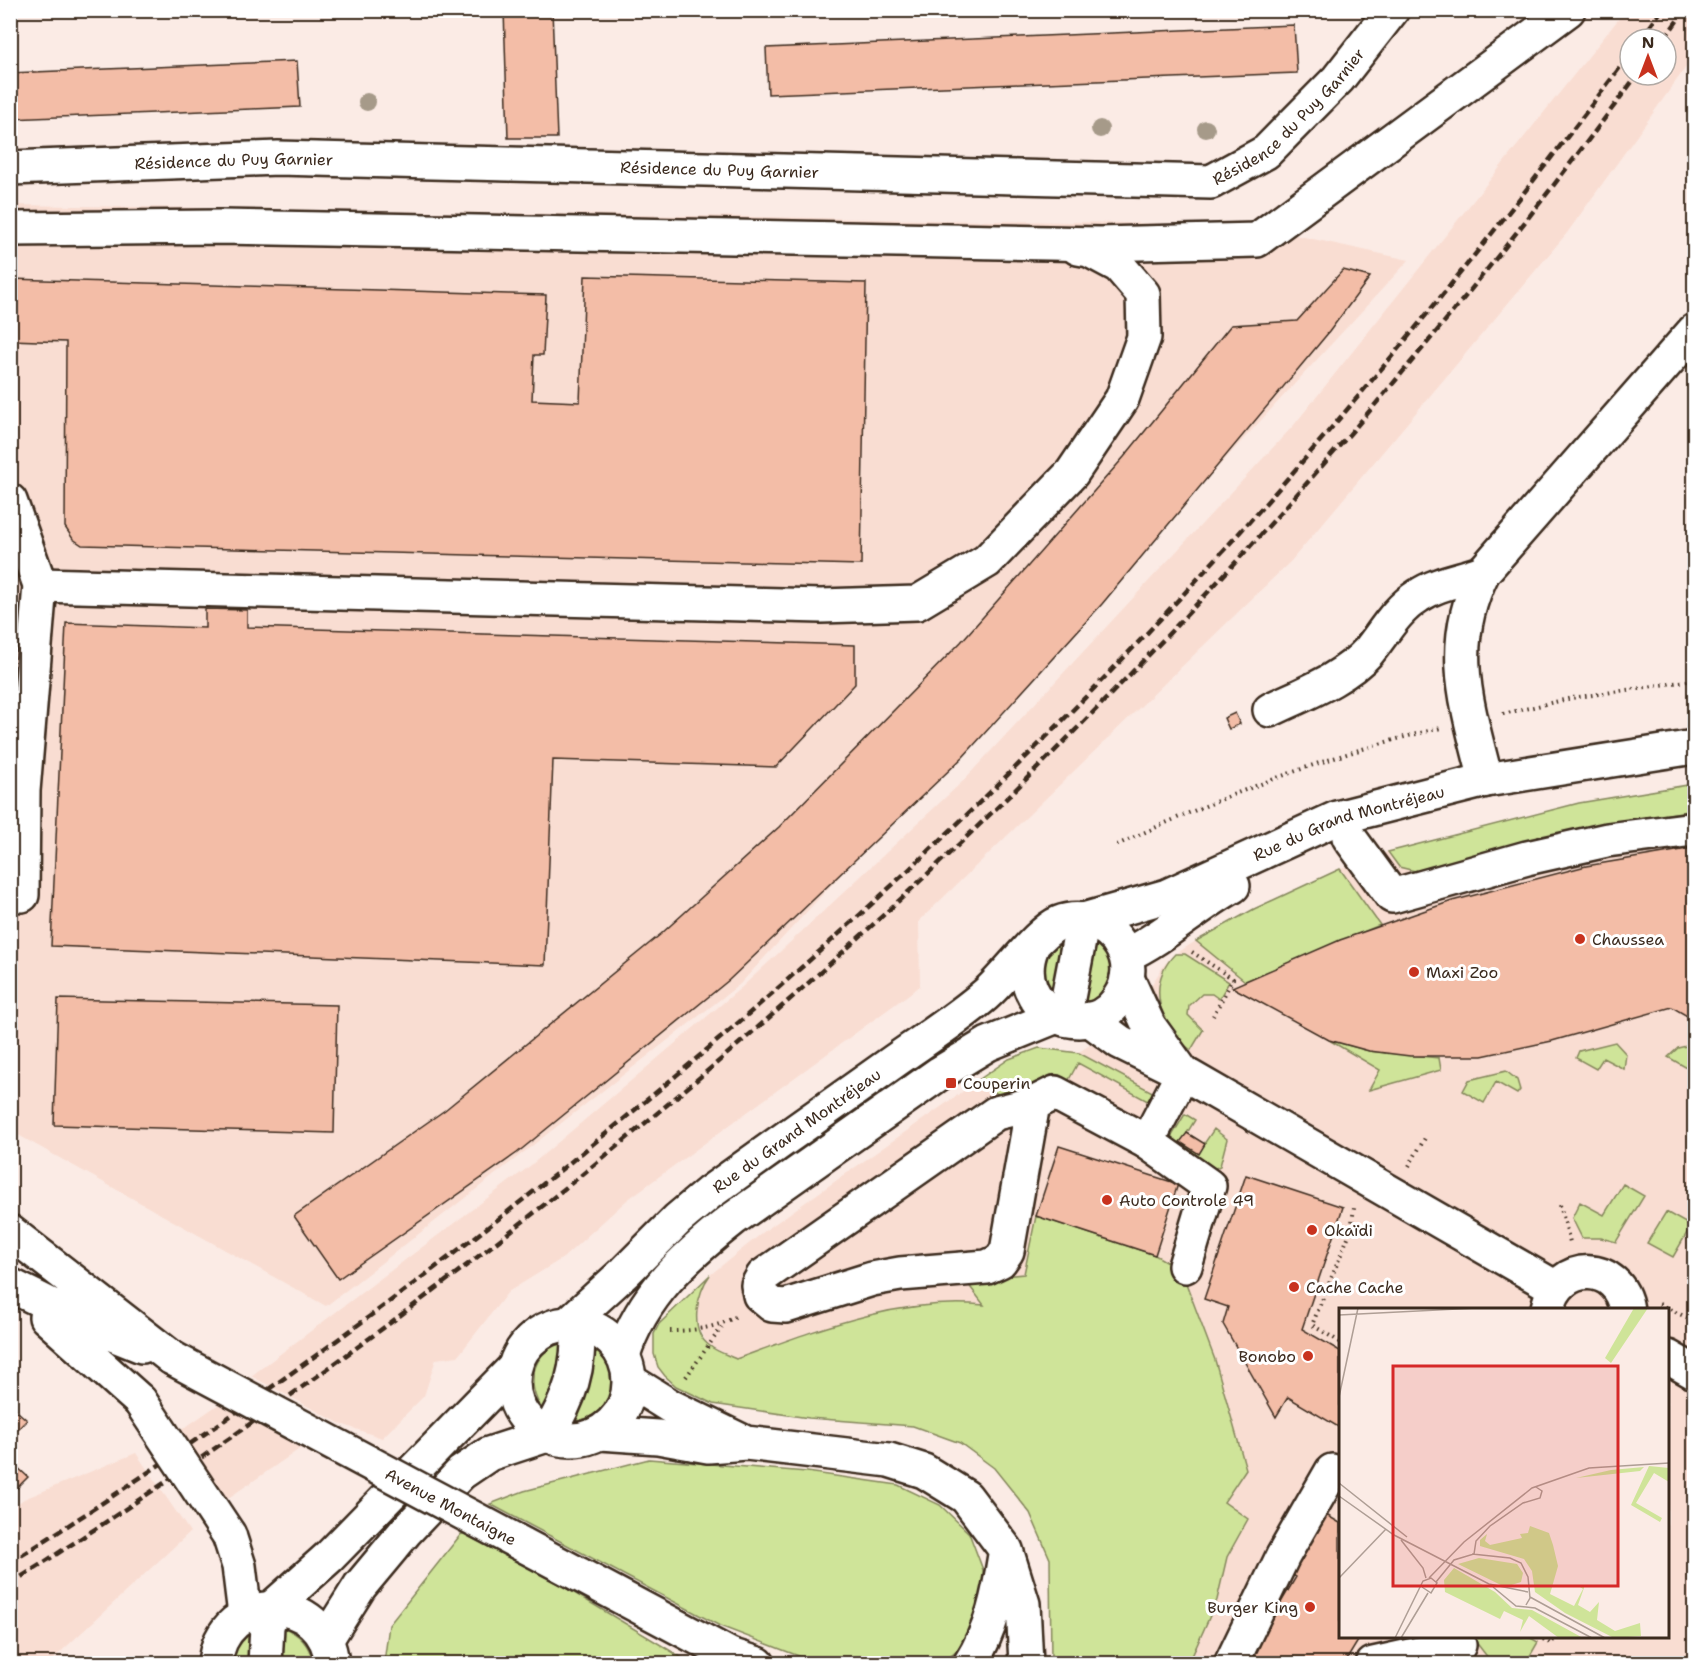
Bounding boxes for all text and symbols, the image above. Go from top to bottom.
north arrow [1618,27,1678,87]
text: N [1642,32,1654,53]
street label: Résidence du Puy Garnier [1209,44,1369,190]
street label: Résidence du Puy Garnier [134,148,334,174]
street label: Résidence du Puy Garnier [620,157,819,183]
street label: Rue du Grand Montréjeau [1250,781,1447,866]
place label: Chaussea [1592,929,1664,950]
marker: Chaussea [1573,932,1587,946]
place label: Maxi Zoo [1426,962,1498,983]
marker: Maxi Zoo [1407,965,1421,979]
street label: Rue du Grand Montréjeau [708,1064,885,1198]
place label: Couperin [963,1073,1030,1094]
marker: Couperin [944,1076,958,1090]
place label: Auto Controle 49 [1119,1190,1254,1211]
marker: Auto Controle 49 [1100,1193,1114,1207]
place label: Okaïdi [1324,1220,1373,1241]
marker: Okaïdi [1305,1223,1319,1237]
place label: Cache Cache [1306,1277,1404,1298]
marker: Cache Cache [1287,1280,1301,1294]
inset map [1339,1308,1669,1638]
place label: Bonobo [1239,1346,1296,1367]
marker: Bonobo [1301,1349,1315,1363]
street label: Avenue Montaigne [381,1463,520,1550]
place label: Burger King [1207,1597,1298,1618]
marker: Burger King [1303,1600,1317,1614]

